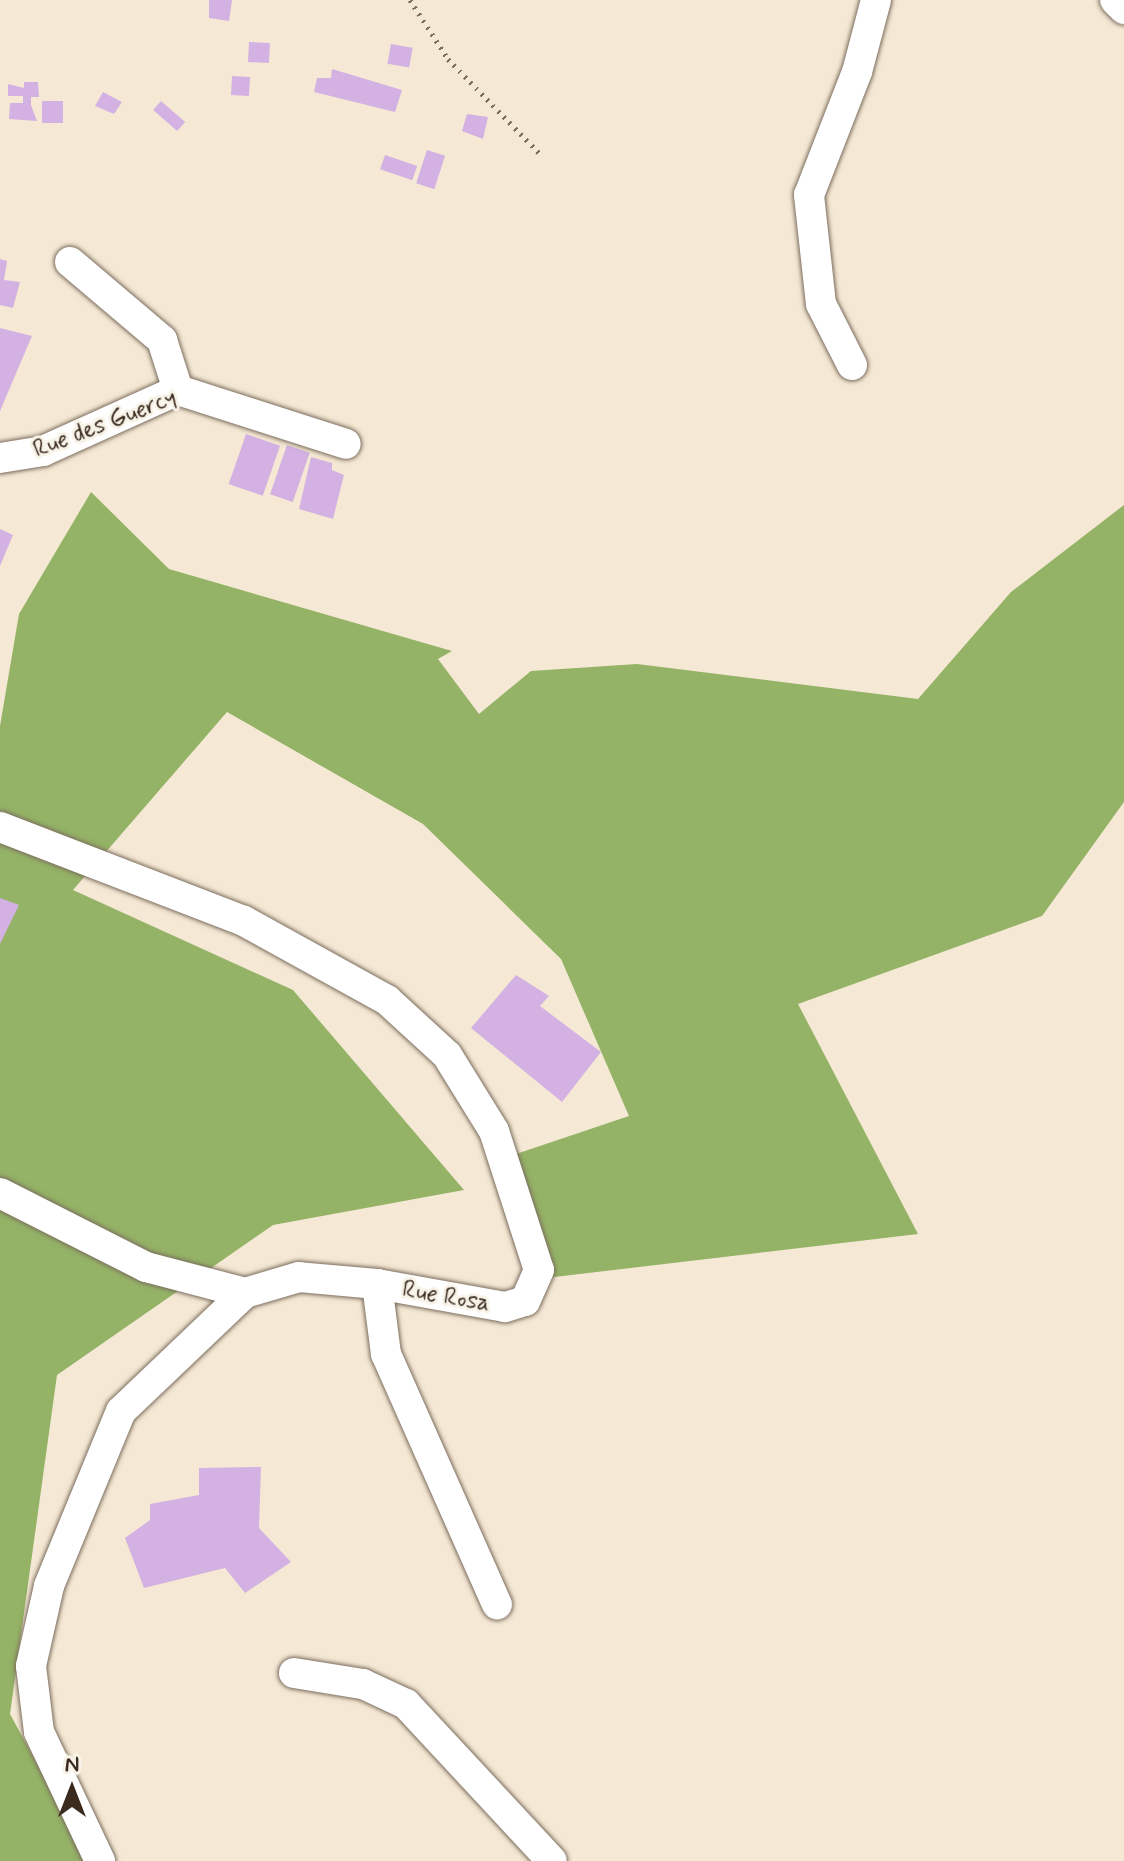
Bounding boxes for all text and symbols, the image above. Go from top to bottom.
street label: Rue des Guercy [30,384,180,464]
street label: Rue Rosa [400,1275,492,1319]
north arrow [32,1749,112,1829]
text: N [65,1751,79,1779]

